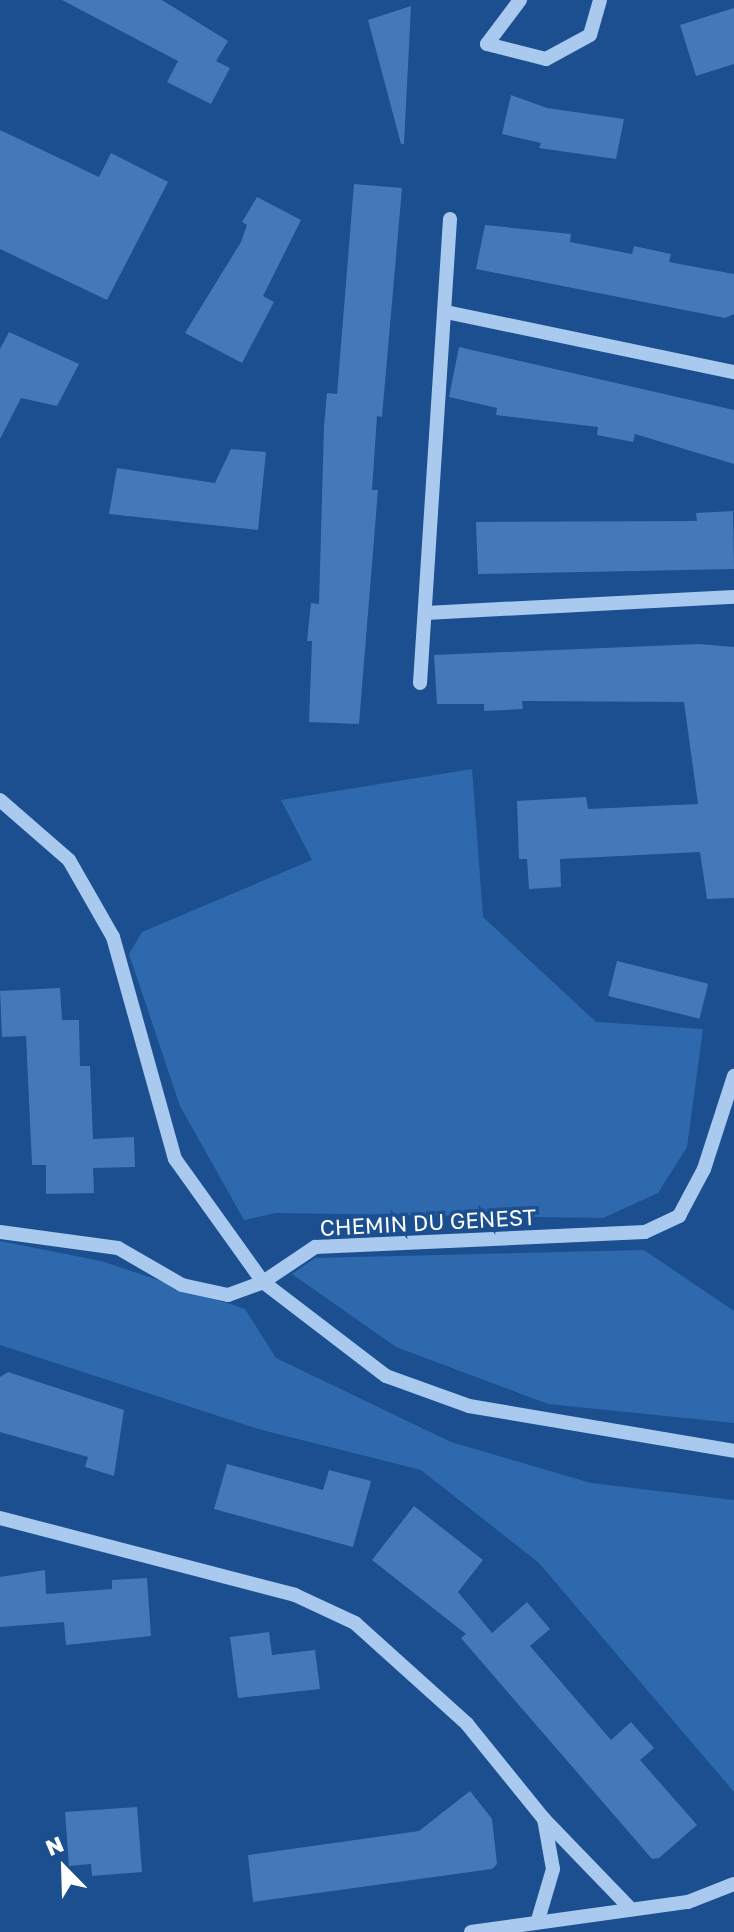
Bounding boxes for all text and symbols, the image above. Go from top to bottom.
street label: CHEMIN DU GENEST [319,1203,537,1241]
north arrow [24,1828,104,1908]
text: N [41,1830,67,1861]

